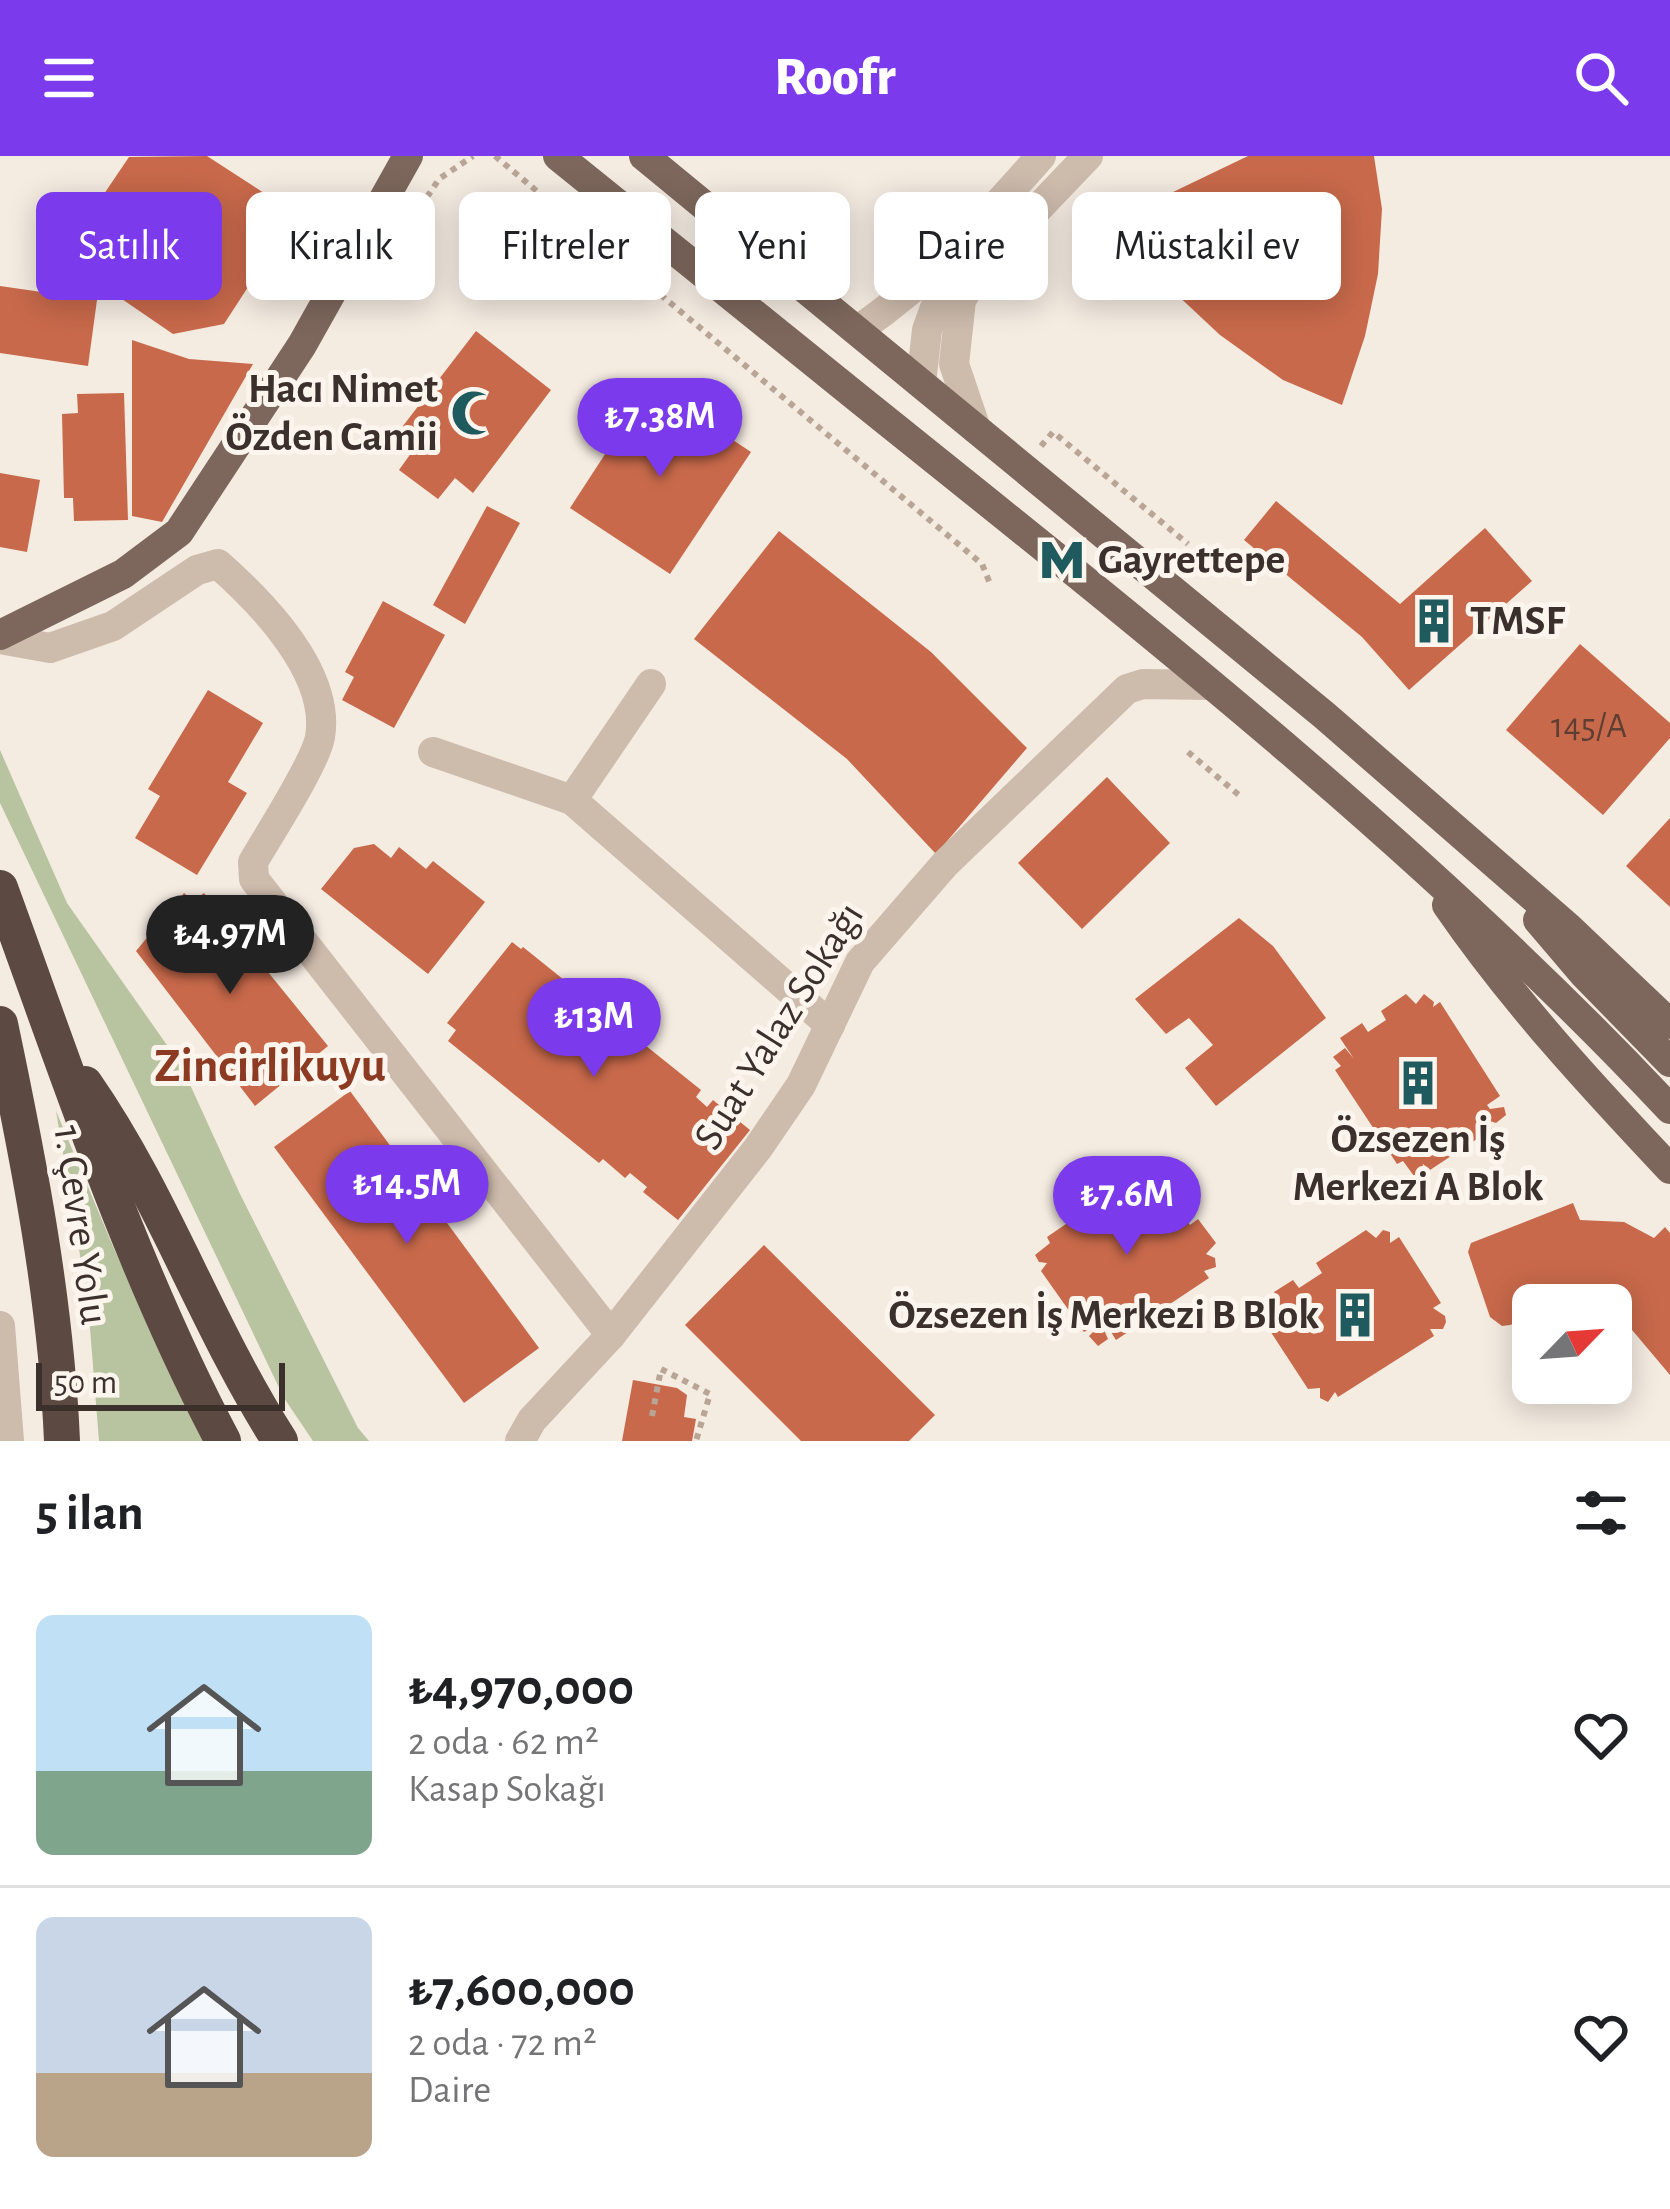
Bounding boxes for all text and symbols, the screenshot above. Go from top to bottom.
icon: menu [36,45,102,111]
icon: search [1568,45,1634,111]
text: Roofr [774,51,896,105]
chip: Satılık [36,192,222,300]
chip: Kiralık [246,192,435,300]
chip: Filtreler [459,192,671,300]
chip: Yeni [695,192,850,300]
chip: Daire [874,192,1048,300]
chip: Müstakil ev [1072,192,1341,300]
place label: Hacı Nimet Özden Camii [226,368,438,458]
pin: ₺7.38M [562,378,758,480]
mosque icon: Hacı Nimet Özden Camii [449,388,499,438]
text: ₺7.38M [604,397,716,436]
metro station icon: Gayrettepe [1037,535,1087,585]
place label: Gayrettepe [1098,539,1285,581]
building icon: TMSF [1409,596,1459,646]
place label: TMSF [1470,600,1566,642]
house number: 145/A [1551,708,1627,744]
pin: ₺4.97M [132,895,328,997]
street label: Suat Yalaz Sokağı [687,895,871,1157]
text: ₺4.97M [173,914,287,953]
pin: ₺13M [523,978,665,1080]
text: ₺13M [554,997,634,1036]
district label: Zincirlikuyu [154,1043,386,1091]
building icon: Özsezen İş Merkezi A Blok [1393,1058,1443,1108]
place label: Özsezen İş Merkezi A Blok [1293,1115,1543,1208]
street label: 1. Çevre Yolu [46,1123,116,1327]
pin: ₺14.5M [309,1145,505,1247]
pin: ₺7.6M [1043,1156,1211,1258]
text: ₺14.5M [353,1164,461,1203]
text: ₺7.6M [1080,1175,1174,1214]
north arrow [1512,1284,1632,1404]
map controls [1512,1284,1632,1404]
building icon: Özsezen İş Merkezi B Blok [1330,1290,1380,1340]
place label: Özsezen İş Merkezi B Blok [888,1291,1319,1336]
scale bar [36,1357,285,1410]
text: 50 m [54,1367,117,1400]
icon: filters [1568,1480,1634,1546]
text: 5 ilan [36,1488,144,1539]
icon: home [132,1663,276,1807]
text: ₺4,970,000 [408,1663,634,1714]
icon: heart [1568,1702,1634,1768]
text: 2 oda · 62 m² [408,1723,599,1762]
text: Kasap Sokağı [408,1770,606,1809]
text: ₺7,600,000 [408,1964,635,2015]
icon: home [132,1965,276,2109]
icon: heart [1568,2004,1634,2070]
text: 2 oda · 72 m² [408,2024,597,2063]
text: Daire [408,2071,491,2110]

